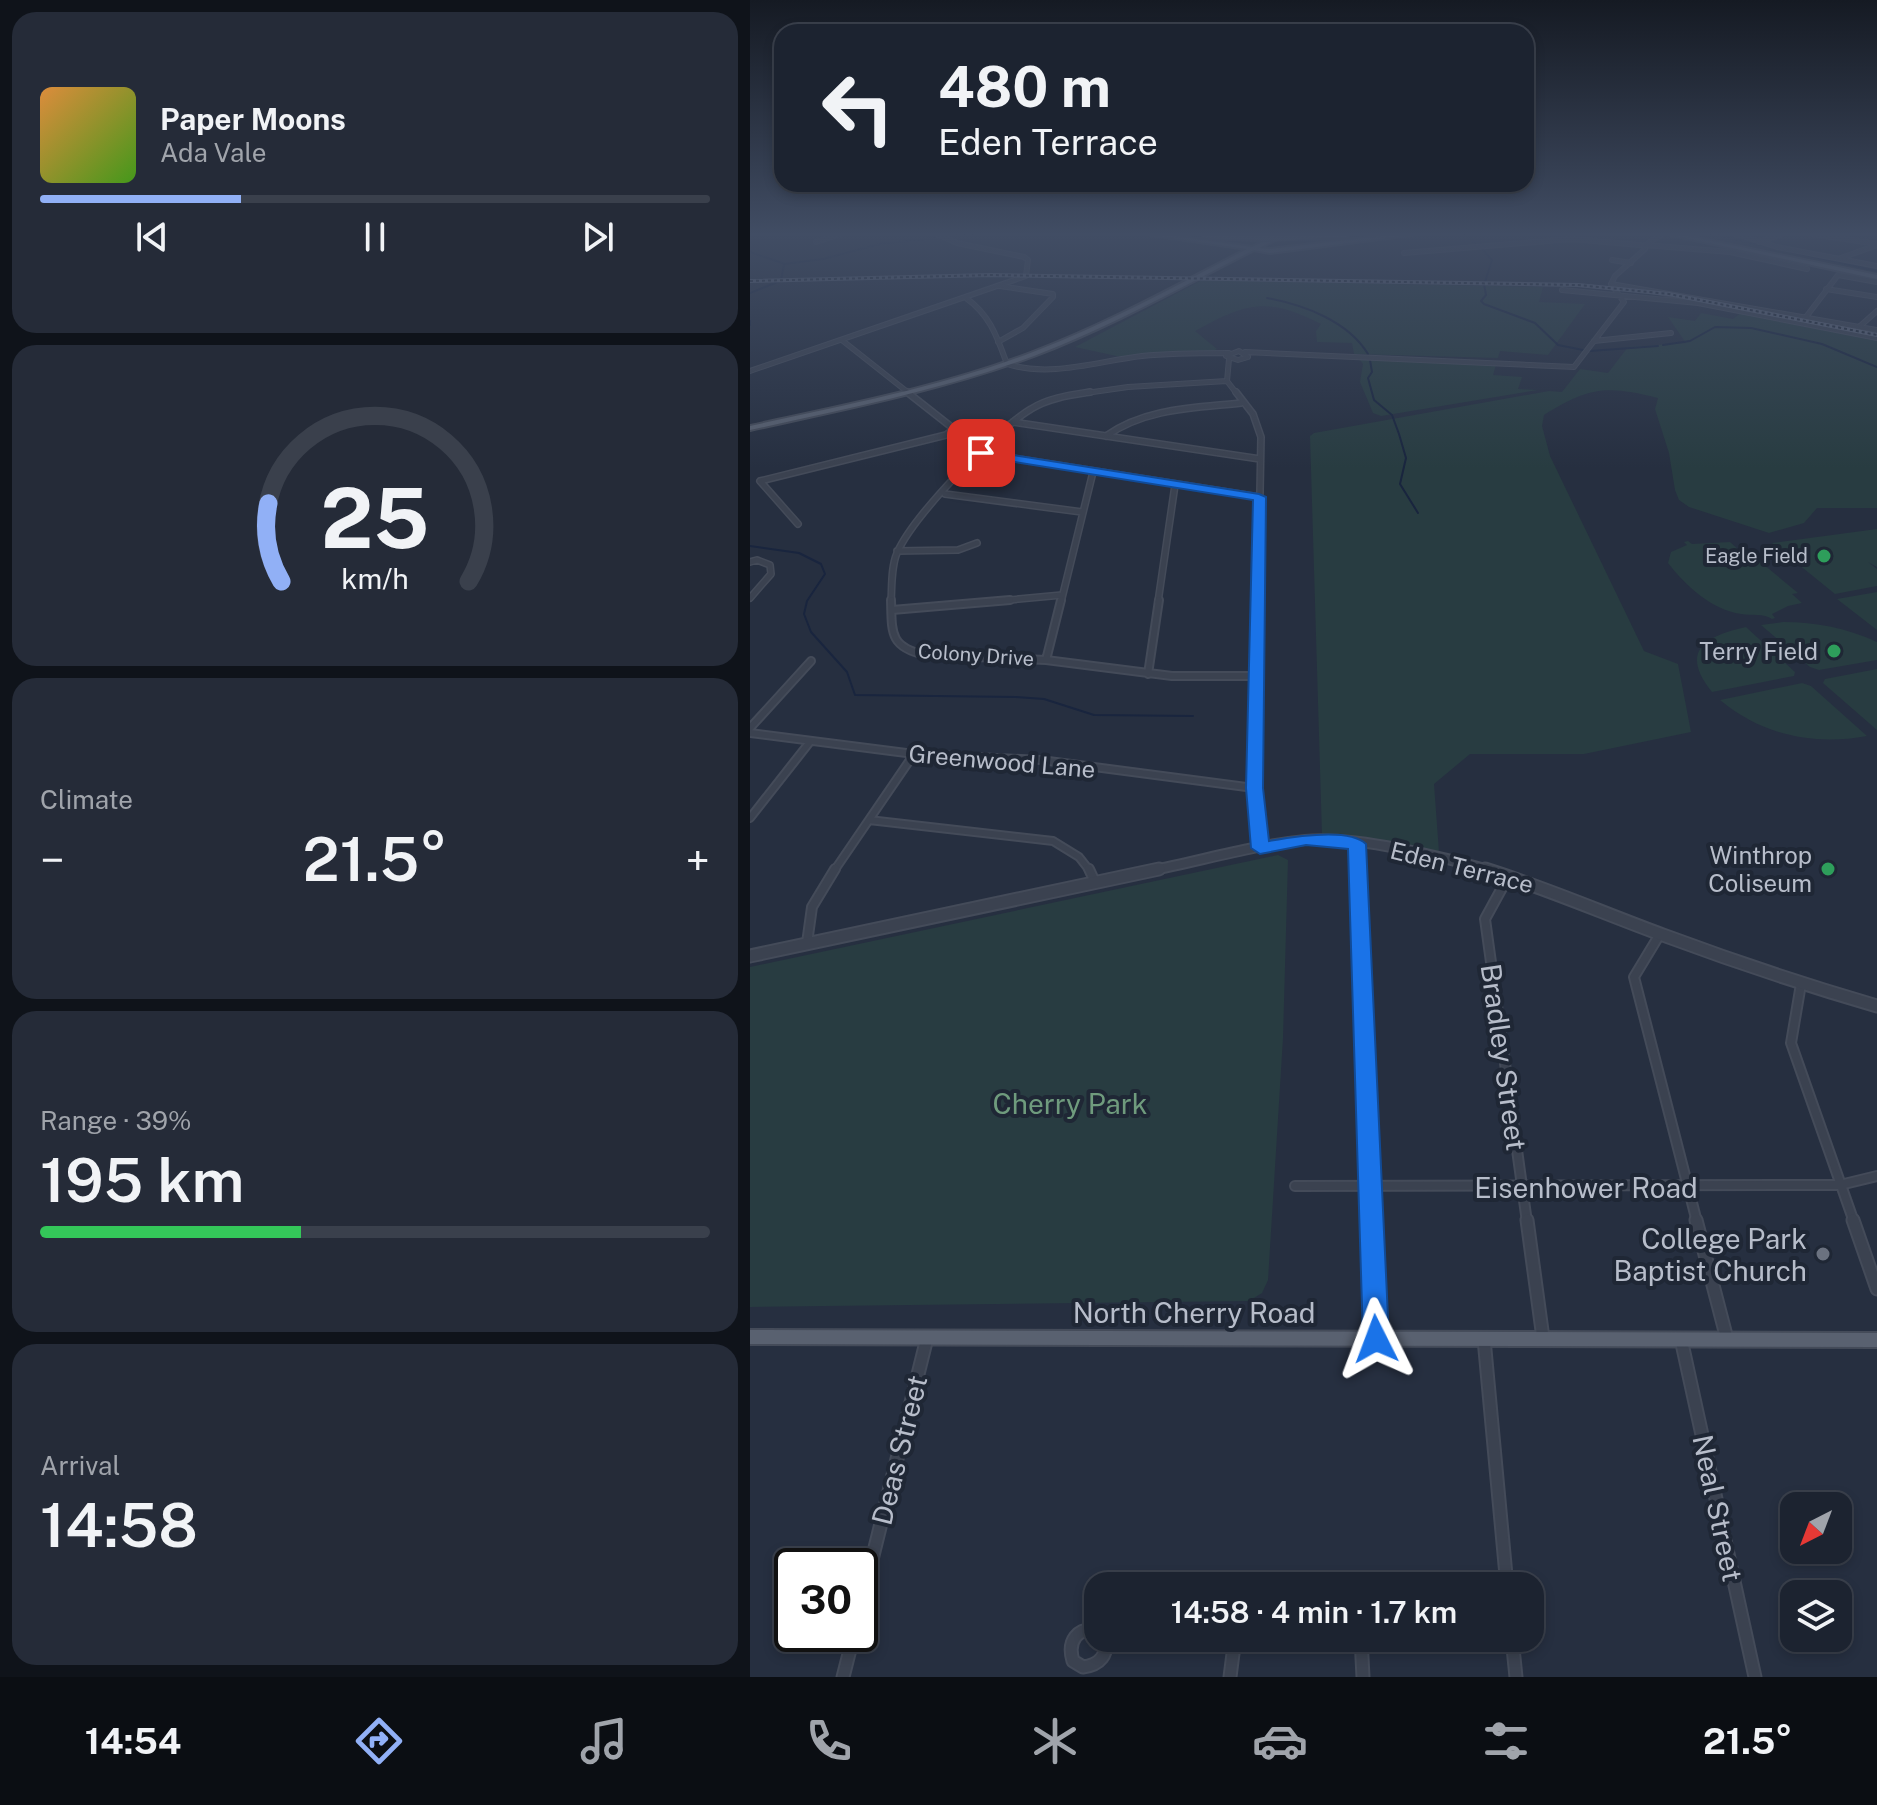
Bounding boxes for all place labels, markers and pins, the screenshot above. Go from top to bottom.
pin [947,419,1015,487]
place label: Eagle Field [1705,544,1808,568]
marker: Eagle Field [1815,547,1833,565]
place label: Terry Field [1699,637,1818,665]
marker: Terry Field [1825,642,1843,660]
place label: Winthrop Coliseum [1708,841,1812,897]
marker: Winthrop Coliseum [1819,860,1837,878]
place label: College Park Baptist Church [1614,1222,1807,1287]
marker: College Park Baptist Church [1814,1245,1832,1263]

